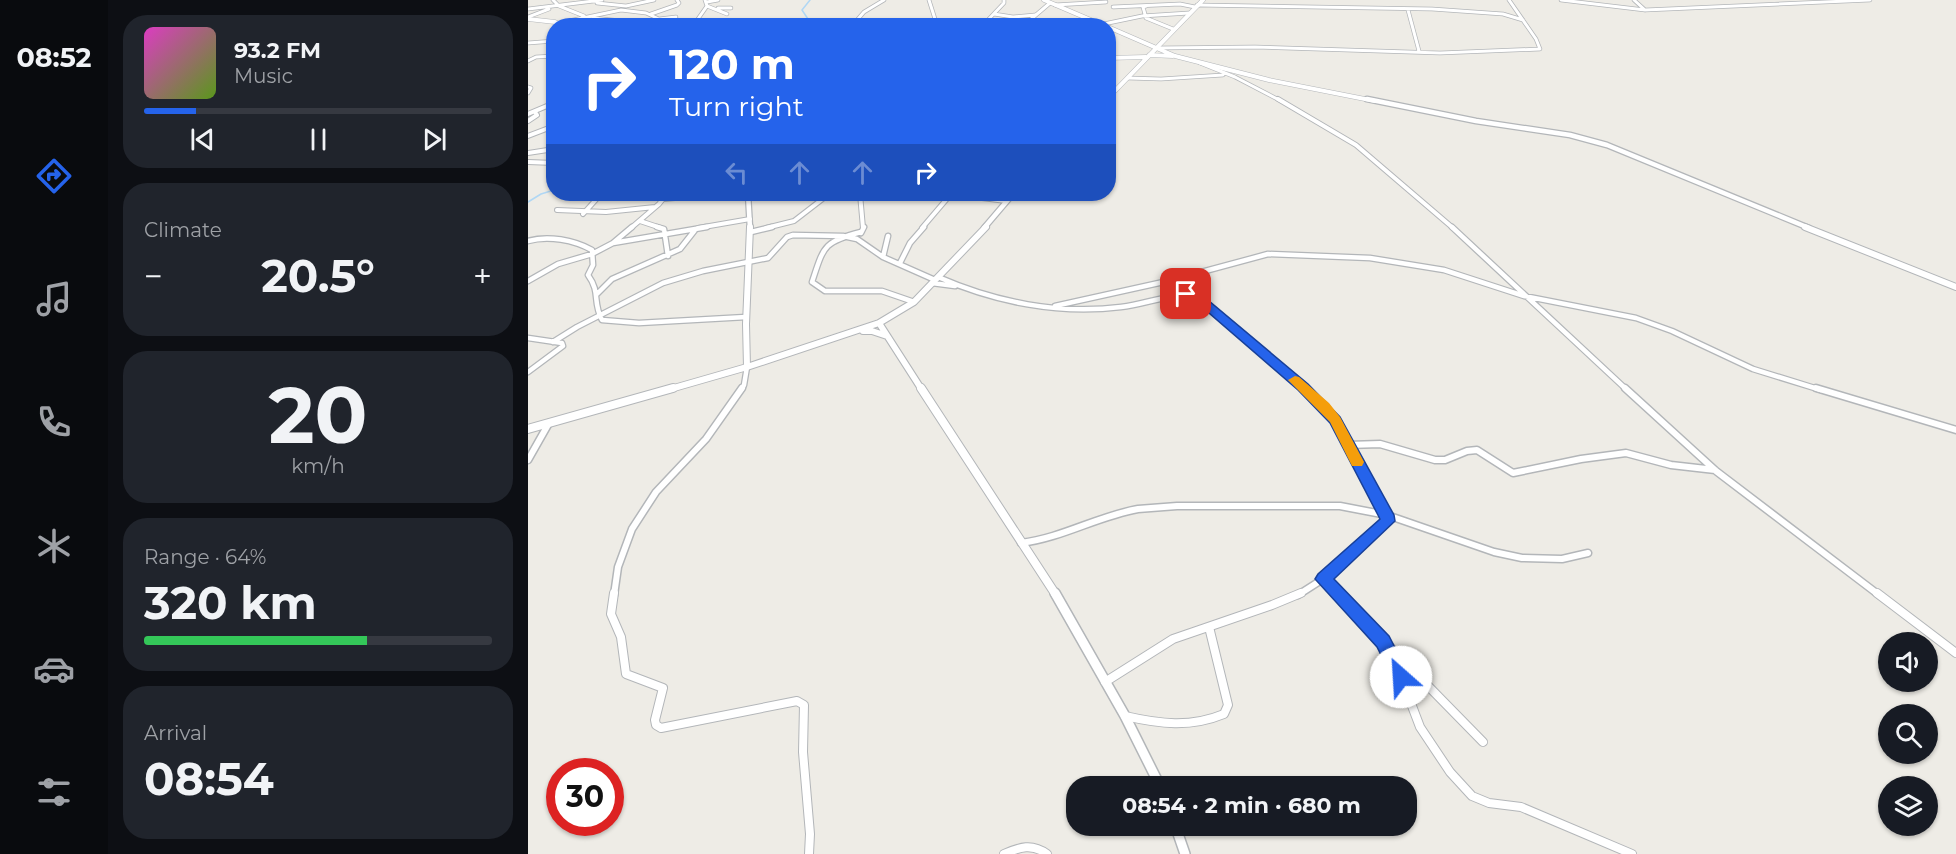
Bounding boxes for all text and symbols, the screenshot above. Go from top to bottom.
text: 93.2 FM [234,37,321,64]
text: 120 m [669,38,795,90]
text: 08:52 [16,41,92,74]
icon: right [570,42,648,120]
text: Music [234,64,293,88]
text: Turn right [669,90,804,123]
icon: previous [186,123,219,156]
icon: pause [302,123,335,156]
icon: next [418,123,451,156]
icon: directions [33,155,75,197]
icon: left [720,156,753,189]
icon: ahead [783,156,816,189]
icon: ahead [846,156,879,189]
icon: right [909,156,942,189]
text: Climate [144,218,222,242]
text: 20.5° [261,248,375,303]
text: − [144,256,163,296]
text: + [473,256,492,296]
pin [1160,268,1211,319]
icon: arrive [1169,277,1202,310]
icon: music [33,278,75,320]
text: 20 [269,367,367,463]
icon: phone [33,401,75,443]
text: km/h [291,454,345,478]
icon: climate [33,525,75,567]
text: Range · 64% [144,545,266,569]
text: 320 km [144,575,317,630]
map controls [1878,632,1938,836]
button: sound [1878,632,1938,692]
position arrow [1369,645,1433,709]
icon: car [33,648,75,690]
button: search [1878,704,1938,764]
text: Arrival [144,721,207,745]
text: 08:54 [144,751,274,806]
speed limit sign: 30 [546,758,624,836]
icon: filters [33,771,75,813]
button: layers [1878,776,1938,836]
text: 08:54 · 2 min · 680 m [1122,792,1361,819]

